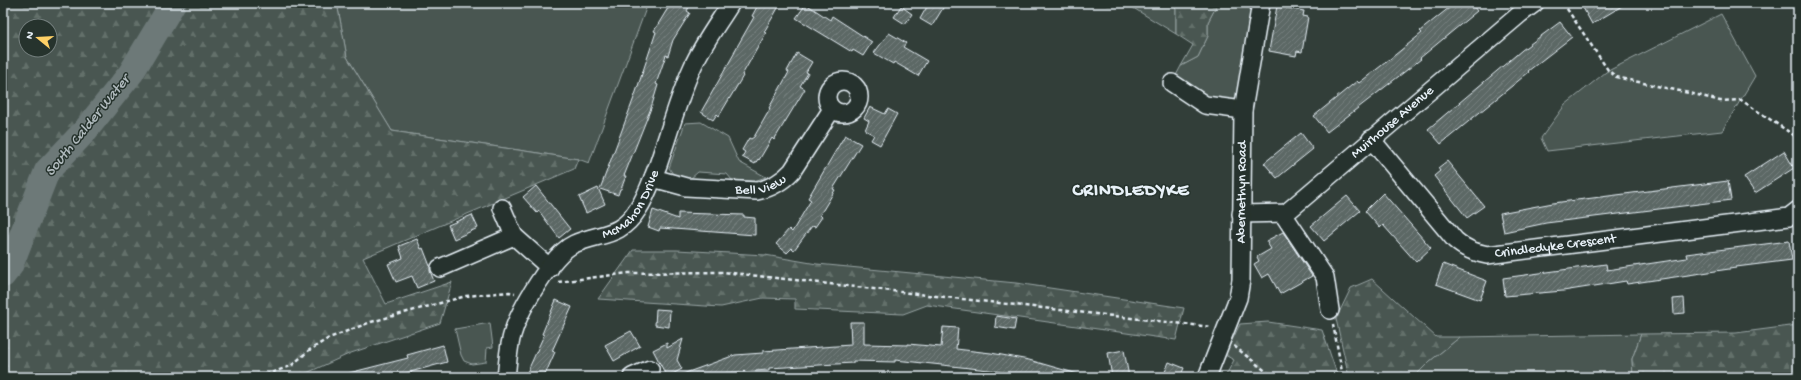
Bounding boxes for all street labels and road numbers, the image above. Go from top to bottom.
street label: Muirhouse Avenue [1348,82,1438,162]
street label: Abernethyn Road [1233,139,1251,243]
street label: McMahon Drive [600,167,664,243]
street label: Bell View [734,171,790,200]
street label: Crindledyke Crescent [1494,230,1618,262]

